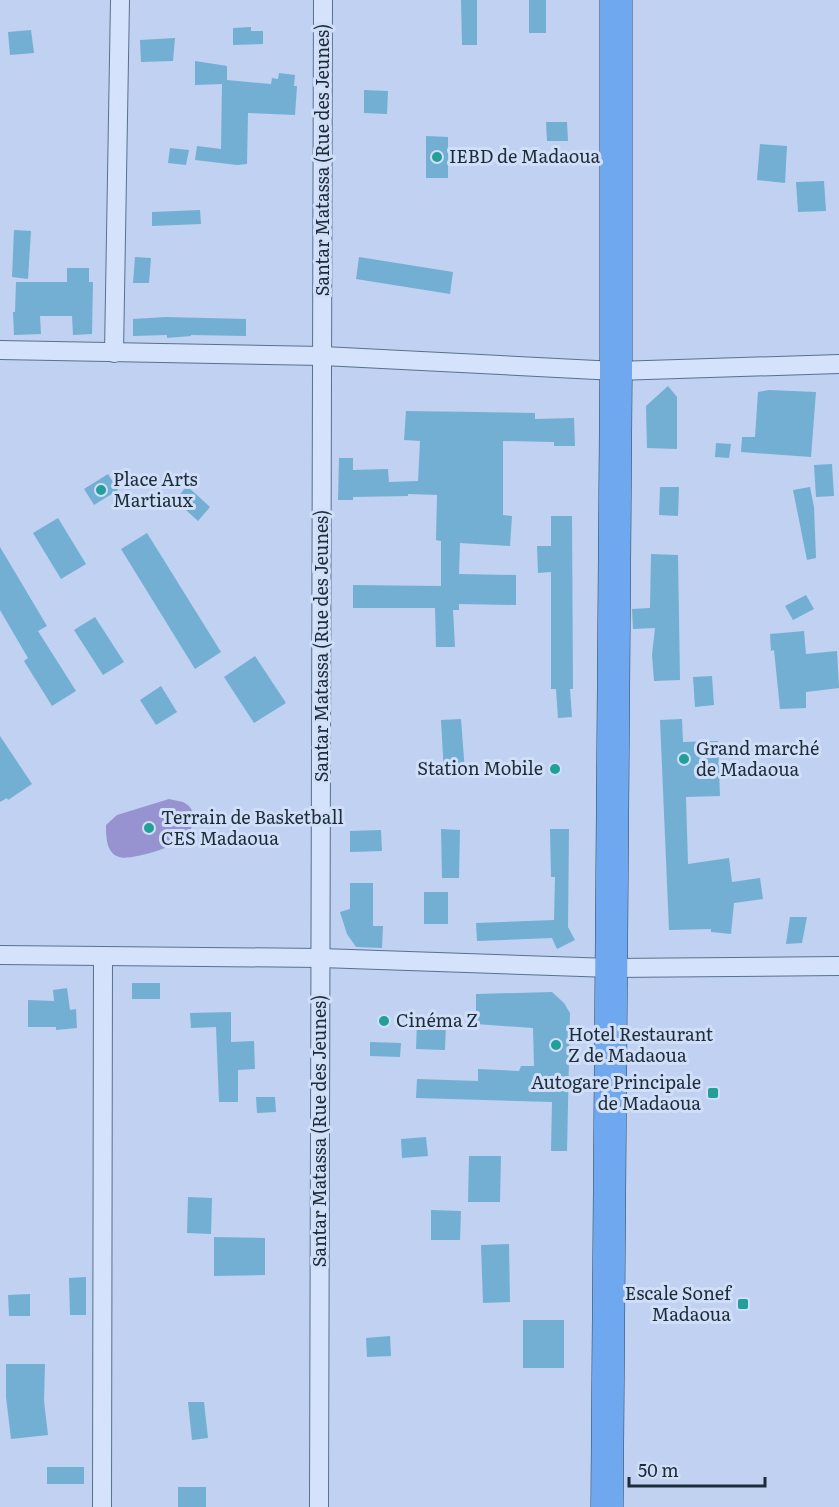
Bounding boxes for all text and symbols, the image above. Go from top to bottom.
street label: Santar Matassa (Rue des Jeunes) [308,24,335,296]
place label: IEBD de Madaoua [449,142,601,169]
marker: IEBD de Madaoua [430,150,444,164]
place label: Place Arts Martiaux [113,465,198,513]
marker: Place Arts Martiaux [94,483,108,497]
street label: Santar Matassa (Rue des Jeunes) [307,510,334,782]
place label: Grand marché de Madaoua [696,734,819,782]
marker: Grand marché de Madaoua [677,752,691,766]
place label: Station Mobile [417,754,543,781]
marker: Station Mobile [548,762,562,776]
place label: Terrain de Basketball CES Madaoua [161,803,344,851]
marker: Terrain de Basketball CES Madaoua [142,821,156,835]
street label: Santar Matassa (Rue des Jeunes) [305,995,332,1267]
place label: Cinéma Z [396,1006,478,1033]
marker: Cinéma Z [377,1014,391,1028]
place label: Hotel Restaurant Z de Madaoua [568,1020,714,1068]
marker: Hotel Restaurant Z de Madaoua [549,1038,563,1052]
place label: Autogare Principale de Madaoua [531,1068,701,1116]
marker: Autogare Principale de Madaoua [706,1086,720,1100]
place label: Escale Sonef Madaoua [625,1279,733,1327]
marker: Escale Sonef Madaoua [736,1297,750,1311]
scale bar [629,1450,766,1488]
text: 50 m [638,1456,679,1483]

